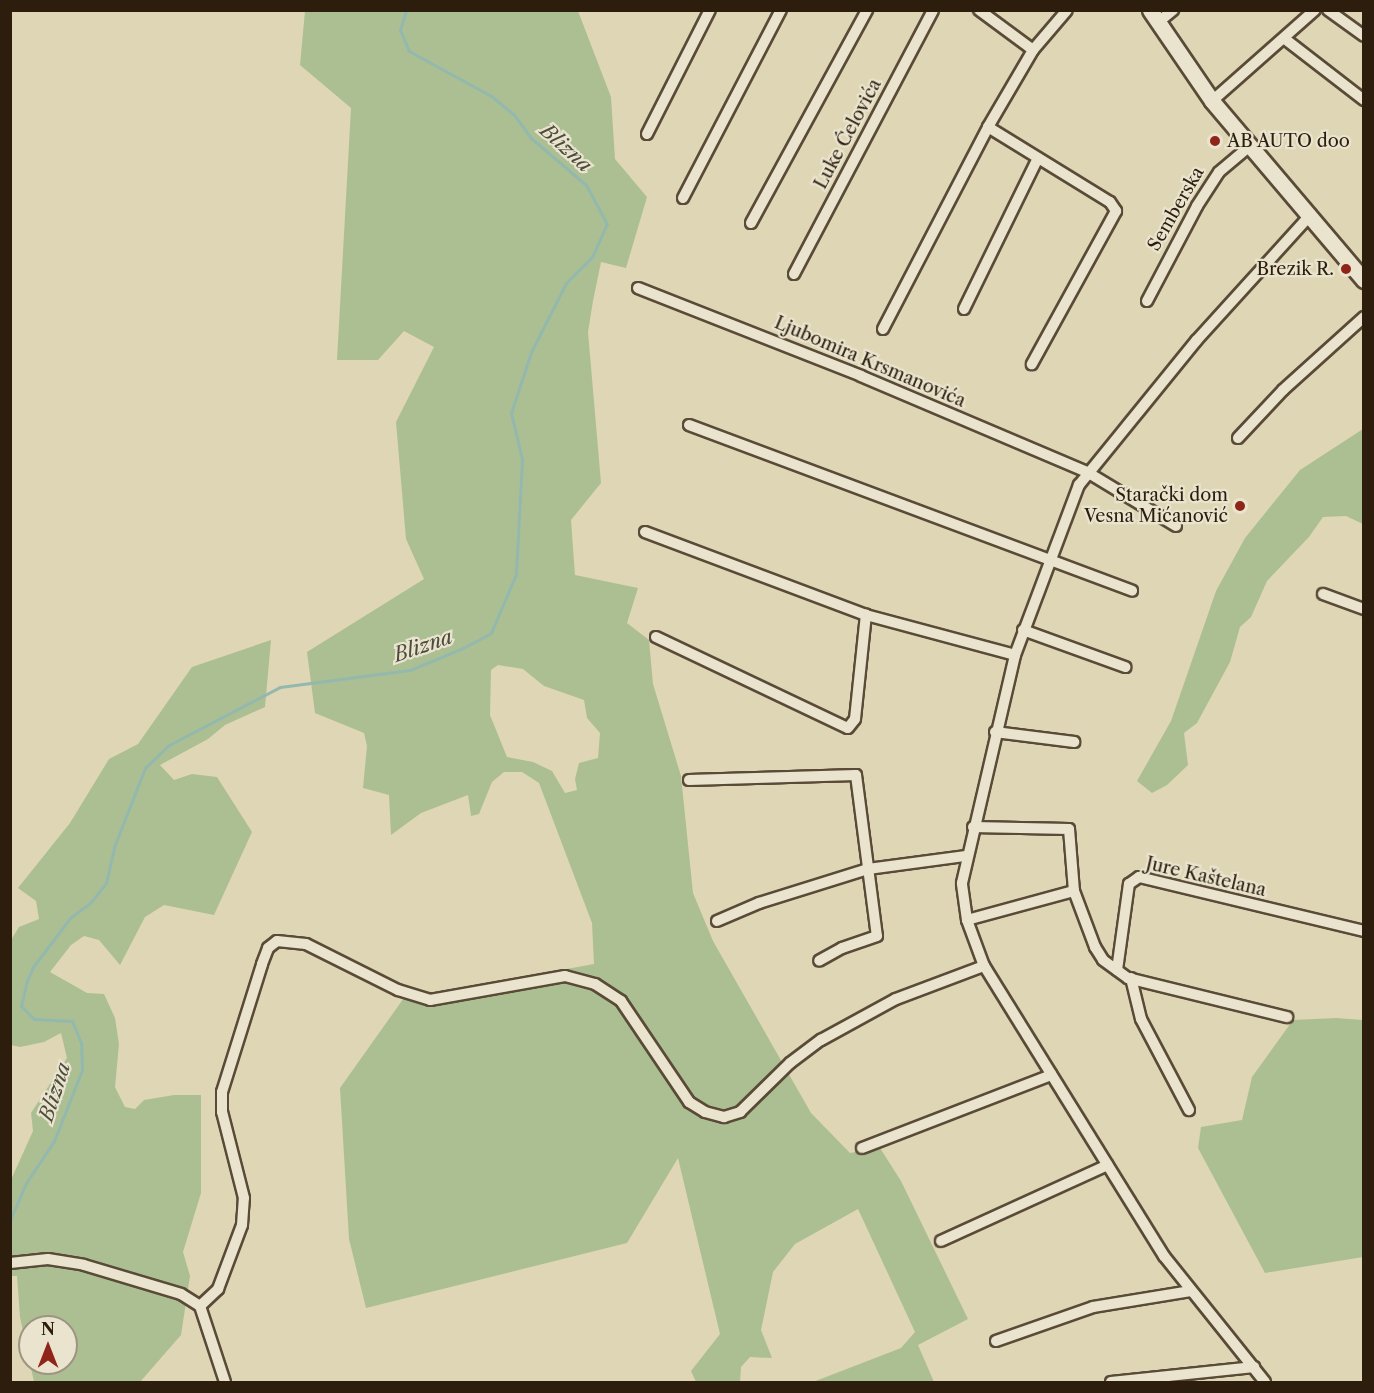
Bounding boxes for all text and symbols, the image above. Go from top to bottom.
street label: Luke Ćelovića [810,75,886,193]
water label: Blizna [535,119,597,177]
place label: AB AUTO doo [1227,130,1350,152]
marker: AB AUTO doo [1208,134,1222,148]
street label: Semberska [1143,163,1209,255]
place label: Brezik R. [1256,258,1334,280]
marker: Brezik R. [1339,262,1353,276]
street label: Ljubomira Krsmanovića [771,312,969,412]
place label: Starački dom Vesna Mićanović [1084,485,1228,528]
marker: Starački dom Vesna Mićanović [1233,499,1247,513]
water label: Blizna [390,625,456,667]
street label: Jure Kaštelana [1144,853,1268,901]
water label: Blizna [34,1059,76,1125]
north arrow [18,1315,78,1375]
text: N [41,1319,55,1339]

